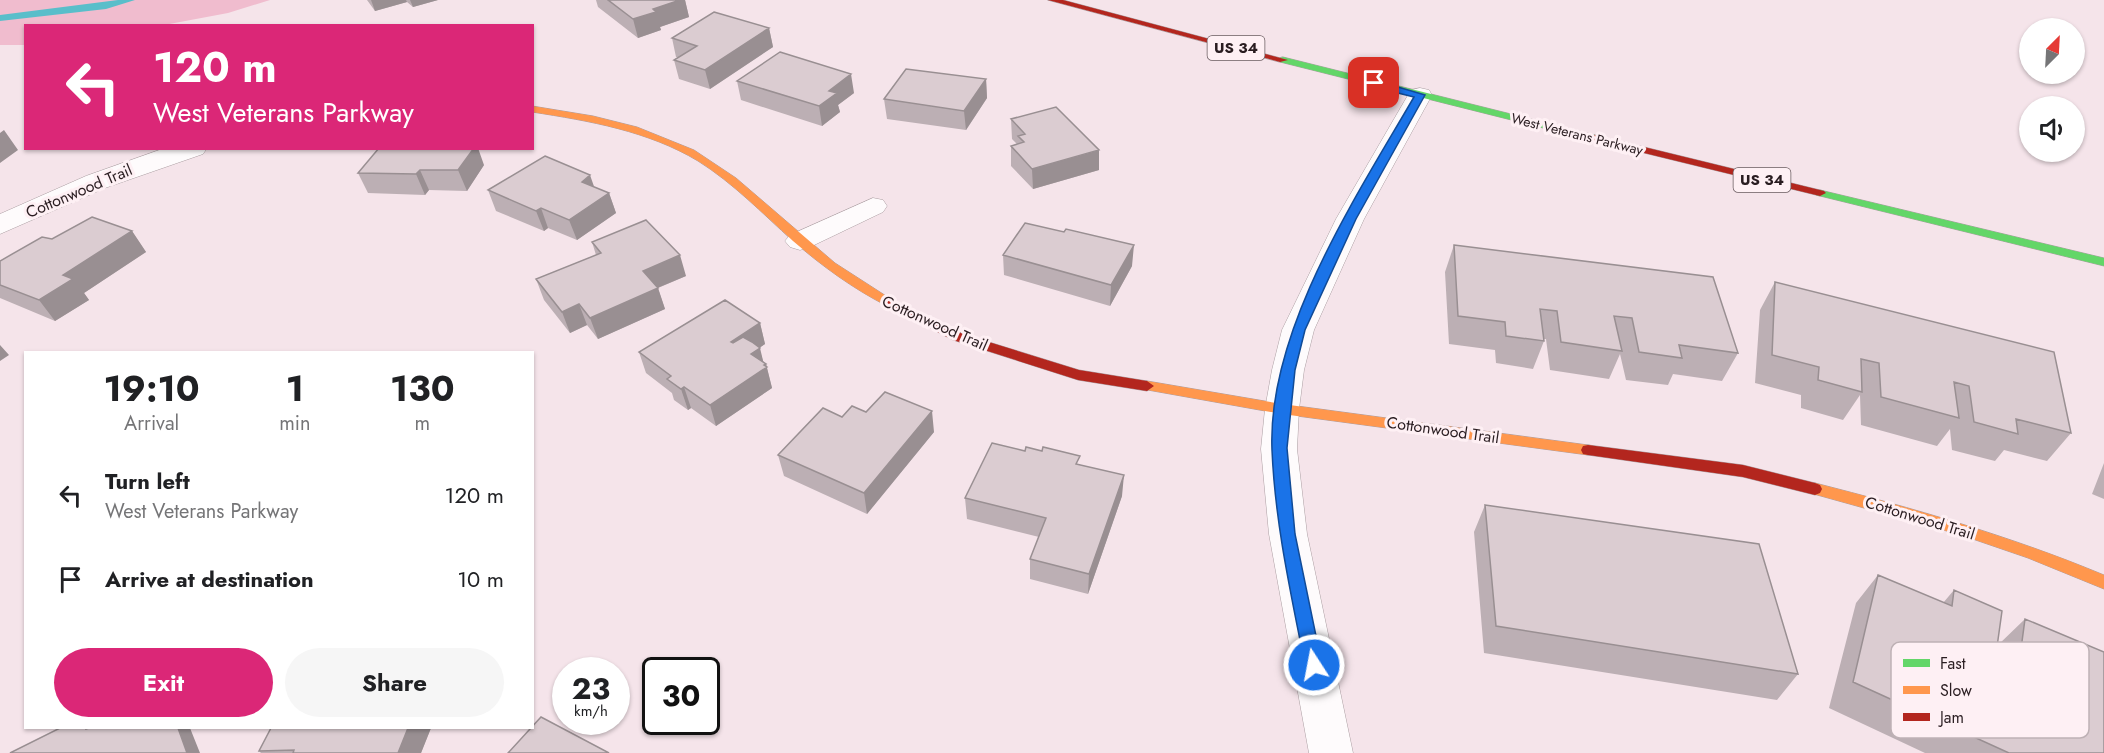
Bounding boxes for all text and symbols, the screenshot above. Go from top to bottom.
north arrow [2019,18,2085,84]
map controls [2019,18,2085,162]
road number: US 34 [1208,36,1264,60]
text: 120 m [153,37,277,98]
icon: left [54,48,132,126]
pin [1348,57,1399,108]
icon: arrive [1357,66,1390,99]
text: West Veterans Parkway [153,93,414,132]
button: sound [2019,96,2085,162]
street label: West Veterans Parkway [1509,108,1646,160]
street label: Cottonwood Trail [22,158,136,224]
road number: US 34 [1734,168,1790,192]
street label: Cottonwood Trail [878,289,992,357]
text: 19:10 [104,362,200,414]
text: 1 [286,362,304,414]
text: 130 [390,362,454,414]
text: Arrival [124,409,179,438]
text: min [279,409,310,438]
text: m [414,409,430,438]
street label: Cottonwood Trail [1385,411,1501,449]
text: Turn left [105,465,190,497]
icon: left [54,479,87,512]
text: 120 m [445,479,504,511]
street label: Cottonwood Trail [1862,490,1978,546]
text: West Veterans Parkway [105,497,298,526]
icon: arrive [54,563,87,596]
text: Arrive at destination [105,563,314,595]
text: 10 m [457,563,504,595]
position arrow [1282,633,1346,697]
legend [1891,642,2089,738]
button: Exit [54,648,273,717]
button: Share [285,648,504,717]
text: Fast [1940,652,1966,675]
speed limit sign: 30 [642,657,720,735]
text: 23 [572,667,610,710]
text: Slow [1940,679,1972,702]
text: km/h [574,700,608,722]
text: Jam [1938,706,1964,729]

